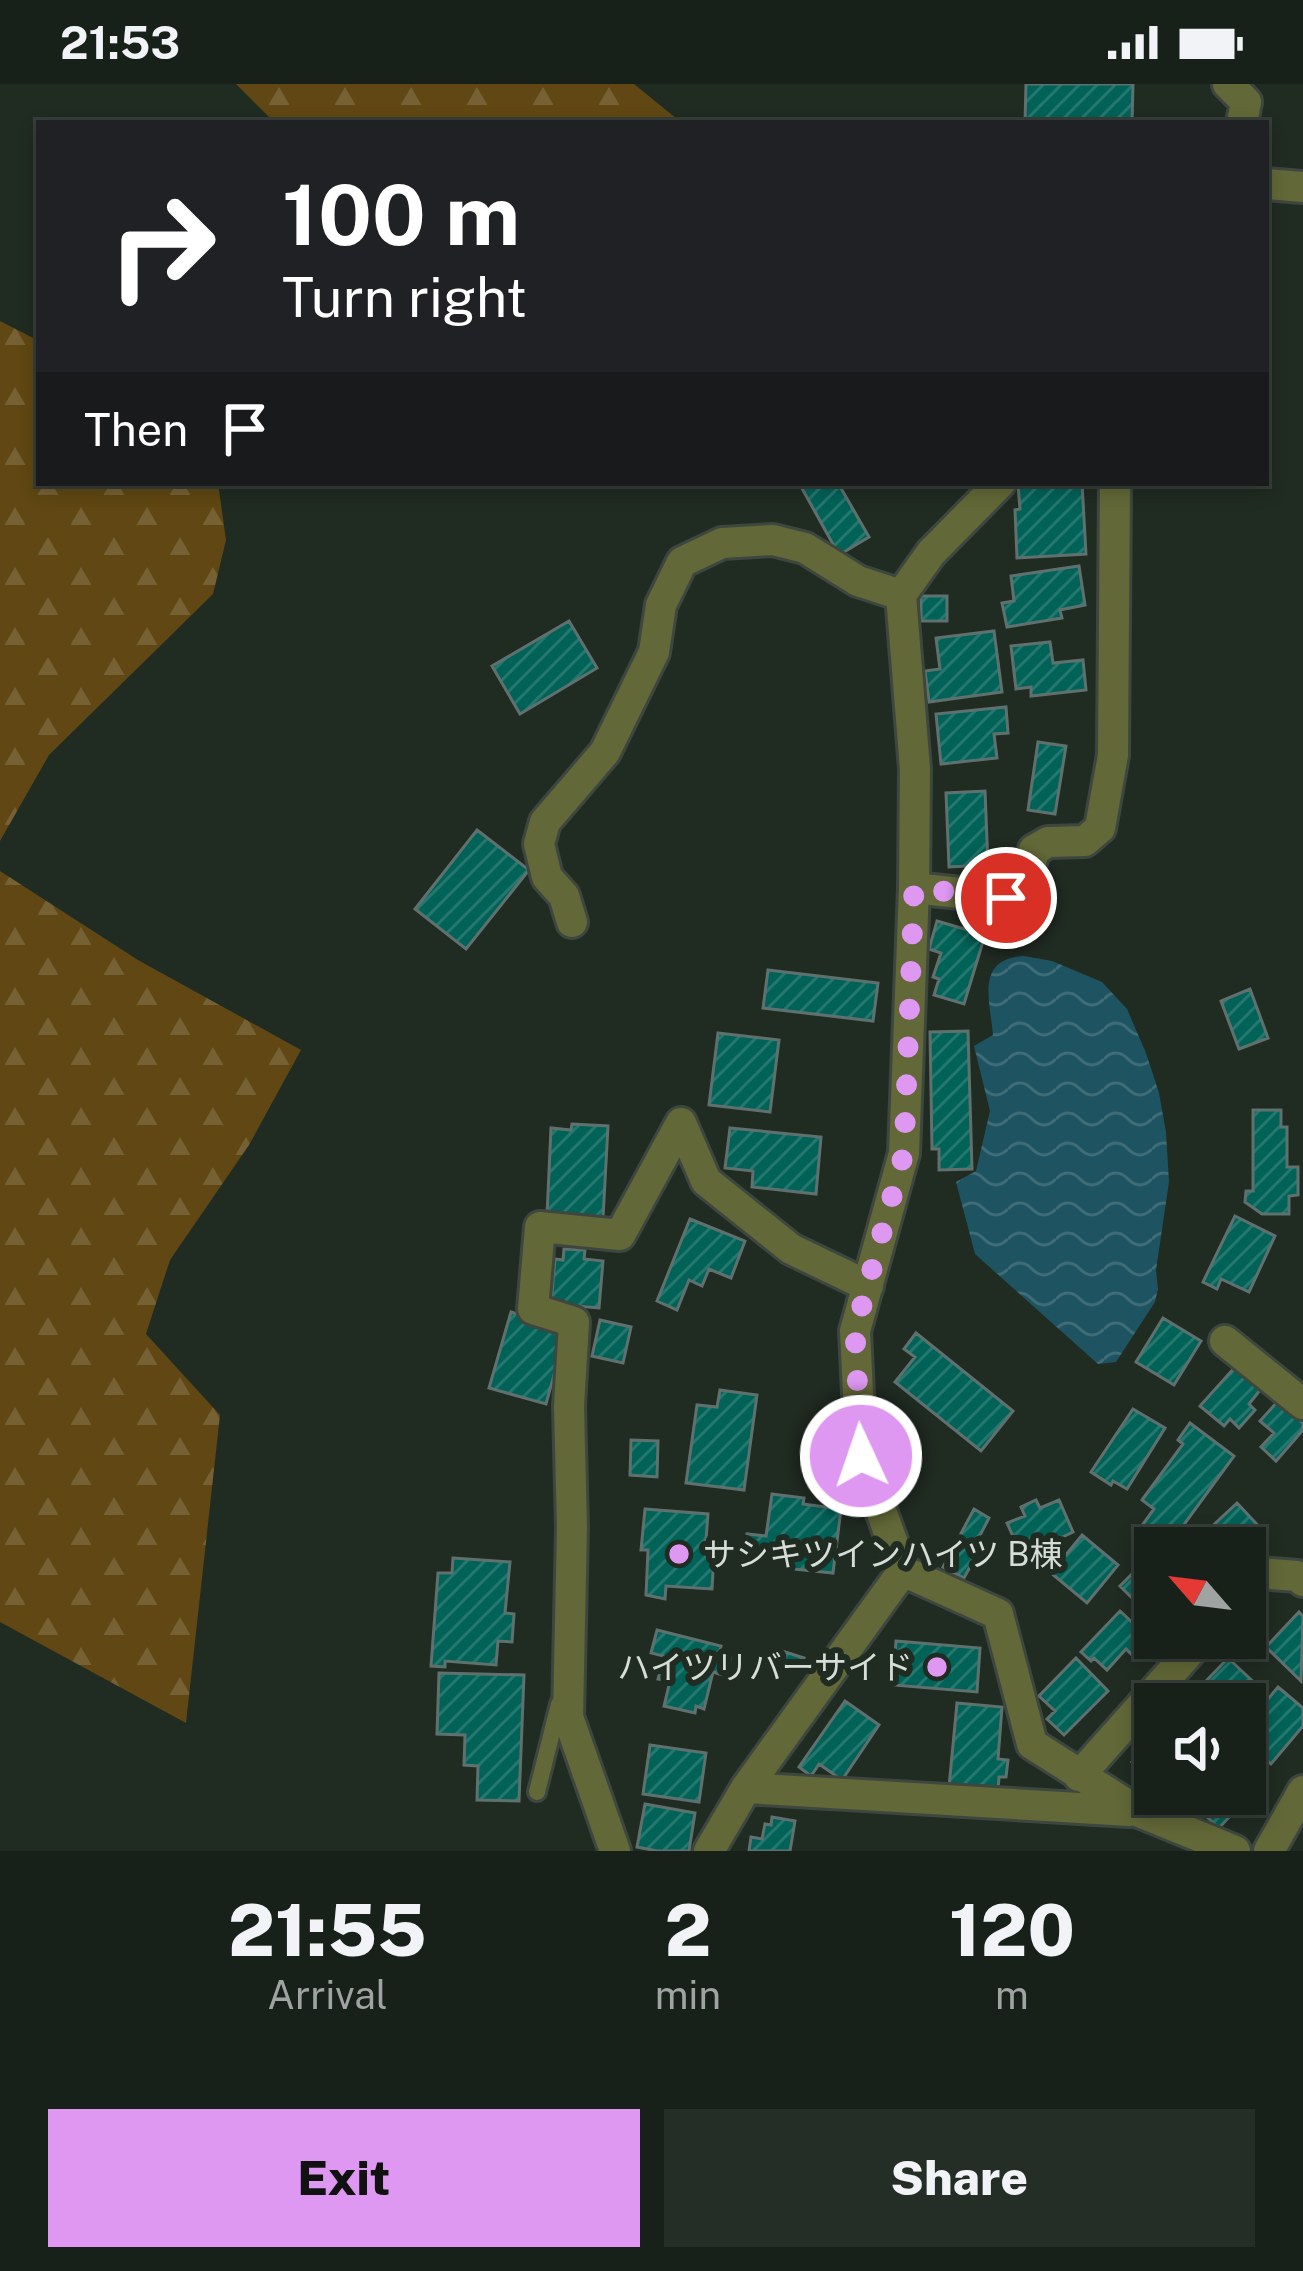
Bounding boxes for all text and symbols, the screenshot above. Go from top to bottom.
text: 21:53 [60,16,180,69]
text: 100 m [282,165,520,264]
icon: right [84,168,240,324]
text: Turn right [282,266,527,329]
icon: arrive [212,396,278,462]
text: Then [84,403,188,456]
pin [955,847,1057,949]
icon: arrive [973,865,1039,931]
position arrow [798,1393,924,1519]
north arrow [1134,1527,1266,1659]
map controls [1134,1527,1266,1815]
place label: サシキツインハイツ B棟 [703,1535,1063,1573]
marker: サシキツインハイツ B棟 [666,1541,692,1567]
place label: ハイツリバーサイド [617,1648,913,1686]
marker: ハイツリバーサイド [924,1654,950,1680]
button: sound [1134,1683,1266,1815]
text: 21:55 [228,1888,427,1972]
text: 2 [664,1888,711,1972]
text: 120 [949,1888,1075,1972]
text: Arrival [267,1972,388,2018]
text: min [655,1972,721,2018]
text: m [995,1972,1029,2018]
button: Exit [48,2109,640,2247]
button: Share [664,2109,1255,2247]

